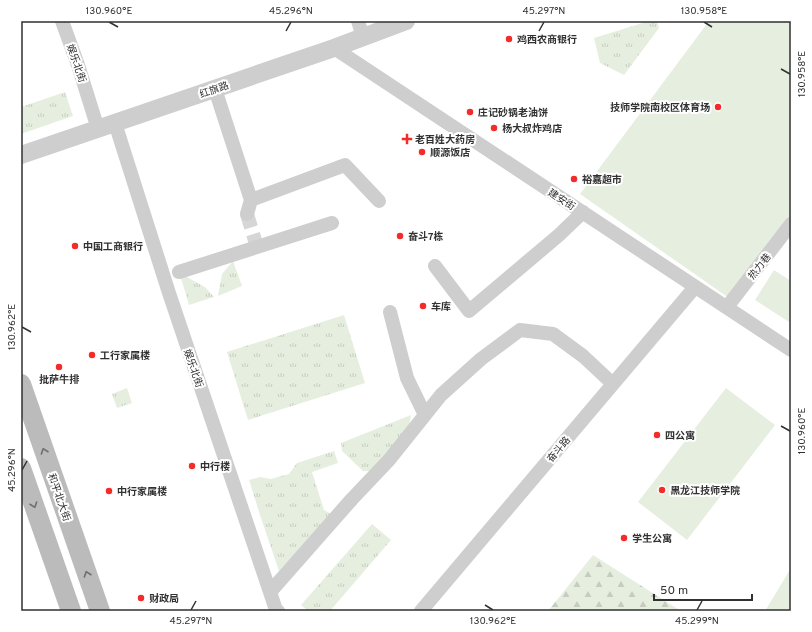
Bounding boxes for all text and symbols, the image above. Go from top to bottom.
text: 130.960°E [86,5,132,18]
text: 45.296°N [269,5,313,18]
text: 45.297°N [523,5,565,18]
text: 130.958°E [681,5,727,18]
marker: 鸡西农商银行 [504,34,514,44]
place label: 鸡西农商银行 [517,34,577,47]
street label: 娱乐北街 [63,42,88,85]
text: 130.958°E [796,51,809,97]
street label: 红旗路 [198,79,231,101]
place label: 技师学院南校区体育场 [610,101,710,115]
marker: 技师学院南校区体育场 [713,102,723,112]
marker: 庄记砂锅老油饼 [465,107,475,117]
place label: 庄记砂锅老油饼 [478,107,548,120]
place label: 杨大叔炸鸡店 [502,122,562,136]
marker: 杨大叔炸鸡店 [489,123,499,133]
place label: 老百姓大药房 [415,133,475,147]
marker: 老百姓大药房 [402,134,412,144]
marker: 顺源饭店 [417,147,427,157]
place label: 顺源饭店 [430,147,470,160]
marker: 裕嘉超市 [569,174,579,184]
place label: 裕嘉超市 [582,174,622,187]
street label: 建安街 [545,187,577,214]
place label: 奋斗7栋 [408,230,443,244]
marker: 奋斗7栋 [395,231,405,241]
marker: 中国工商银行 [70,241,80,251]
place label: 中国工商银行 [83,241,143,254]
street label: 热力巷 [746,251,775,283]
marker: 车库 [418,301,428,311]
place label: 车库 [431,301,451,314]
text: 130.962°E [6,304,19,350]
street label: 娱乐北街 [180,347,205,390]
marker: 工行家属楼 [87,350,97,360]
place label: 工行家属楼 [100,350,150,363]
marker: 批萨牛排 [54,362,64,372]
place label: 批萨牛排 [39,374,80,387]
text: 130.960°E [796,408,809,454]
marker: 四公寓 [652,430,662,440]
place label: 四公寓 [665,430,695,443]
street label: 奋斗路 [545,434,574,466]
text: 45.296°N [6,448,19,492]
one-way arrow [41,448,49,455]
marker: 中行楼 [187,461,197,471]
place label: 中行楼 [200,461,230,474]
street label: 和平北大街 [44,472,73,523]
place label: 黑龙江技师学院 [670,484,740,498]
marker: 黑龙江技师学院 [657,485,667,495]
marker: 中行家属楼 [104,486,114,496]
place label: 中行家属楼 [117,486,167,499]
one-way arrow [29,502,37,509]
marker: 学生公寓 [619,533,629,543]
place label: 学生公寓 [632,533,672,546]
one-way arrow [83,571,92,578]
scale bar [654,576,752,602]
text: 50 m [660,583,688,599]
marker: 财政局 [136,593,146,603]
place label: 财政局 [149,593,179,606]
text: 45.297°N [170,615,212,628]
text: 130.962°E [470,615,516,628]
text: 45.299°N [675,615,719,628]

